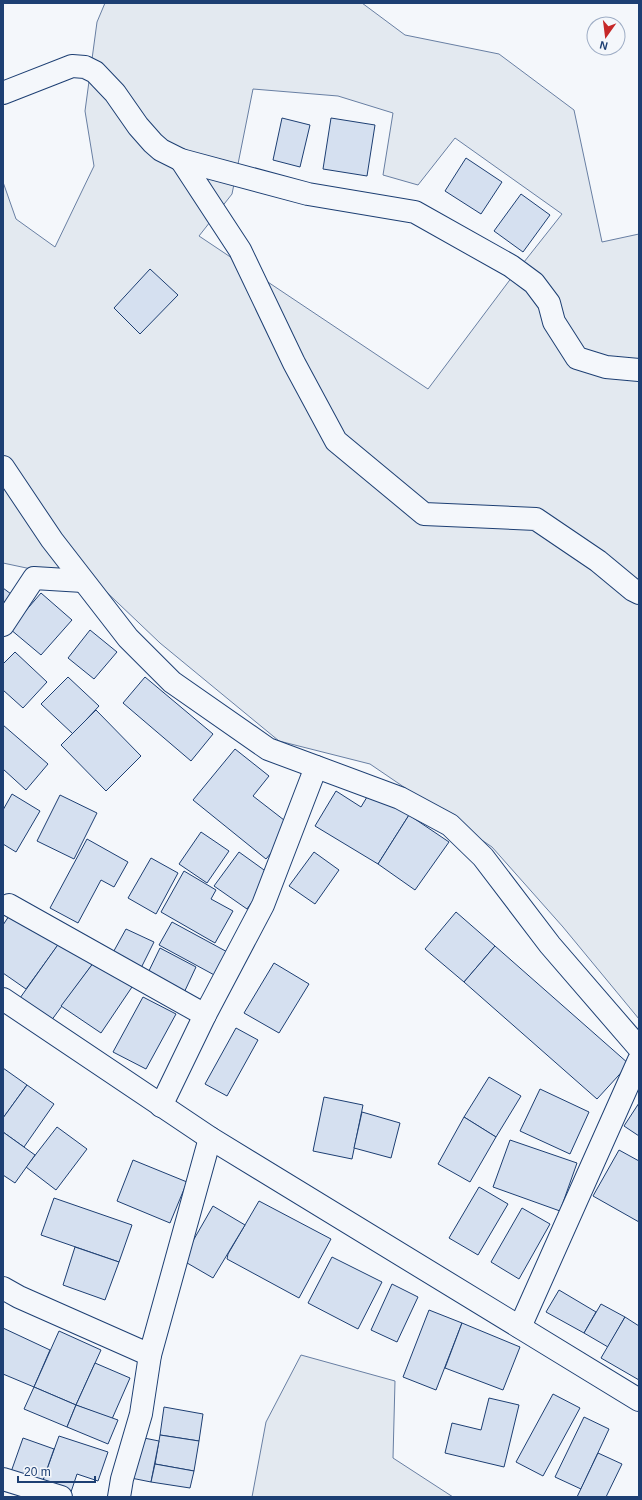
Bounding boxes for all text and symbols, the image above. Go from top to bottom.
north arrow [586,16,626,56]
text: N [598,39,609,52]
scale bar [18,1458,95,1484]
text: 20 m [24,1465,51,1479]

